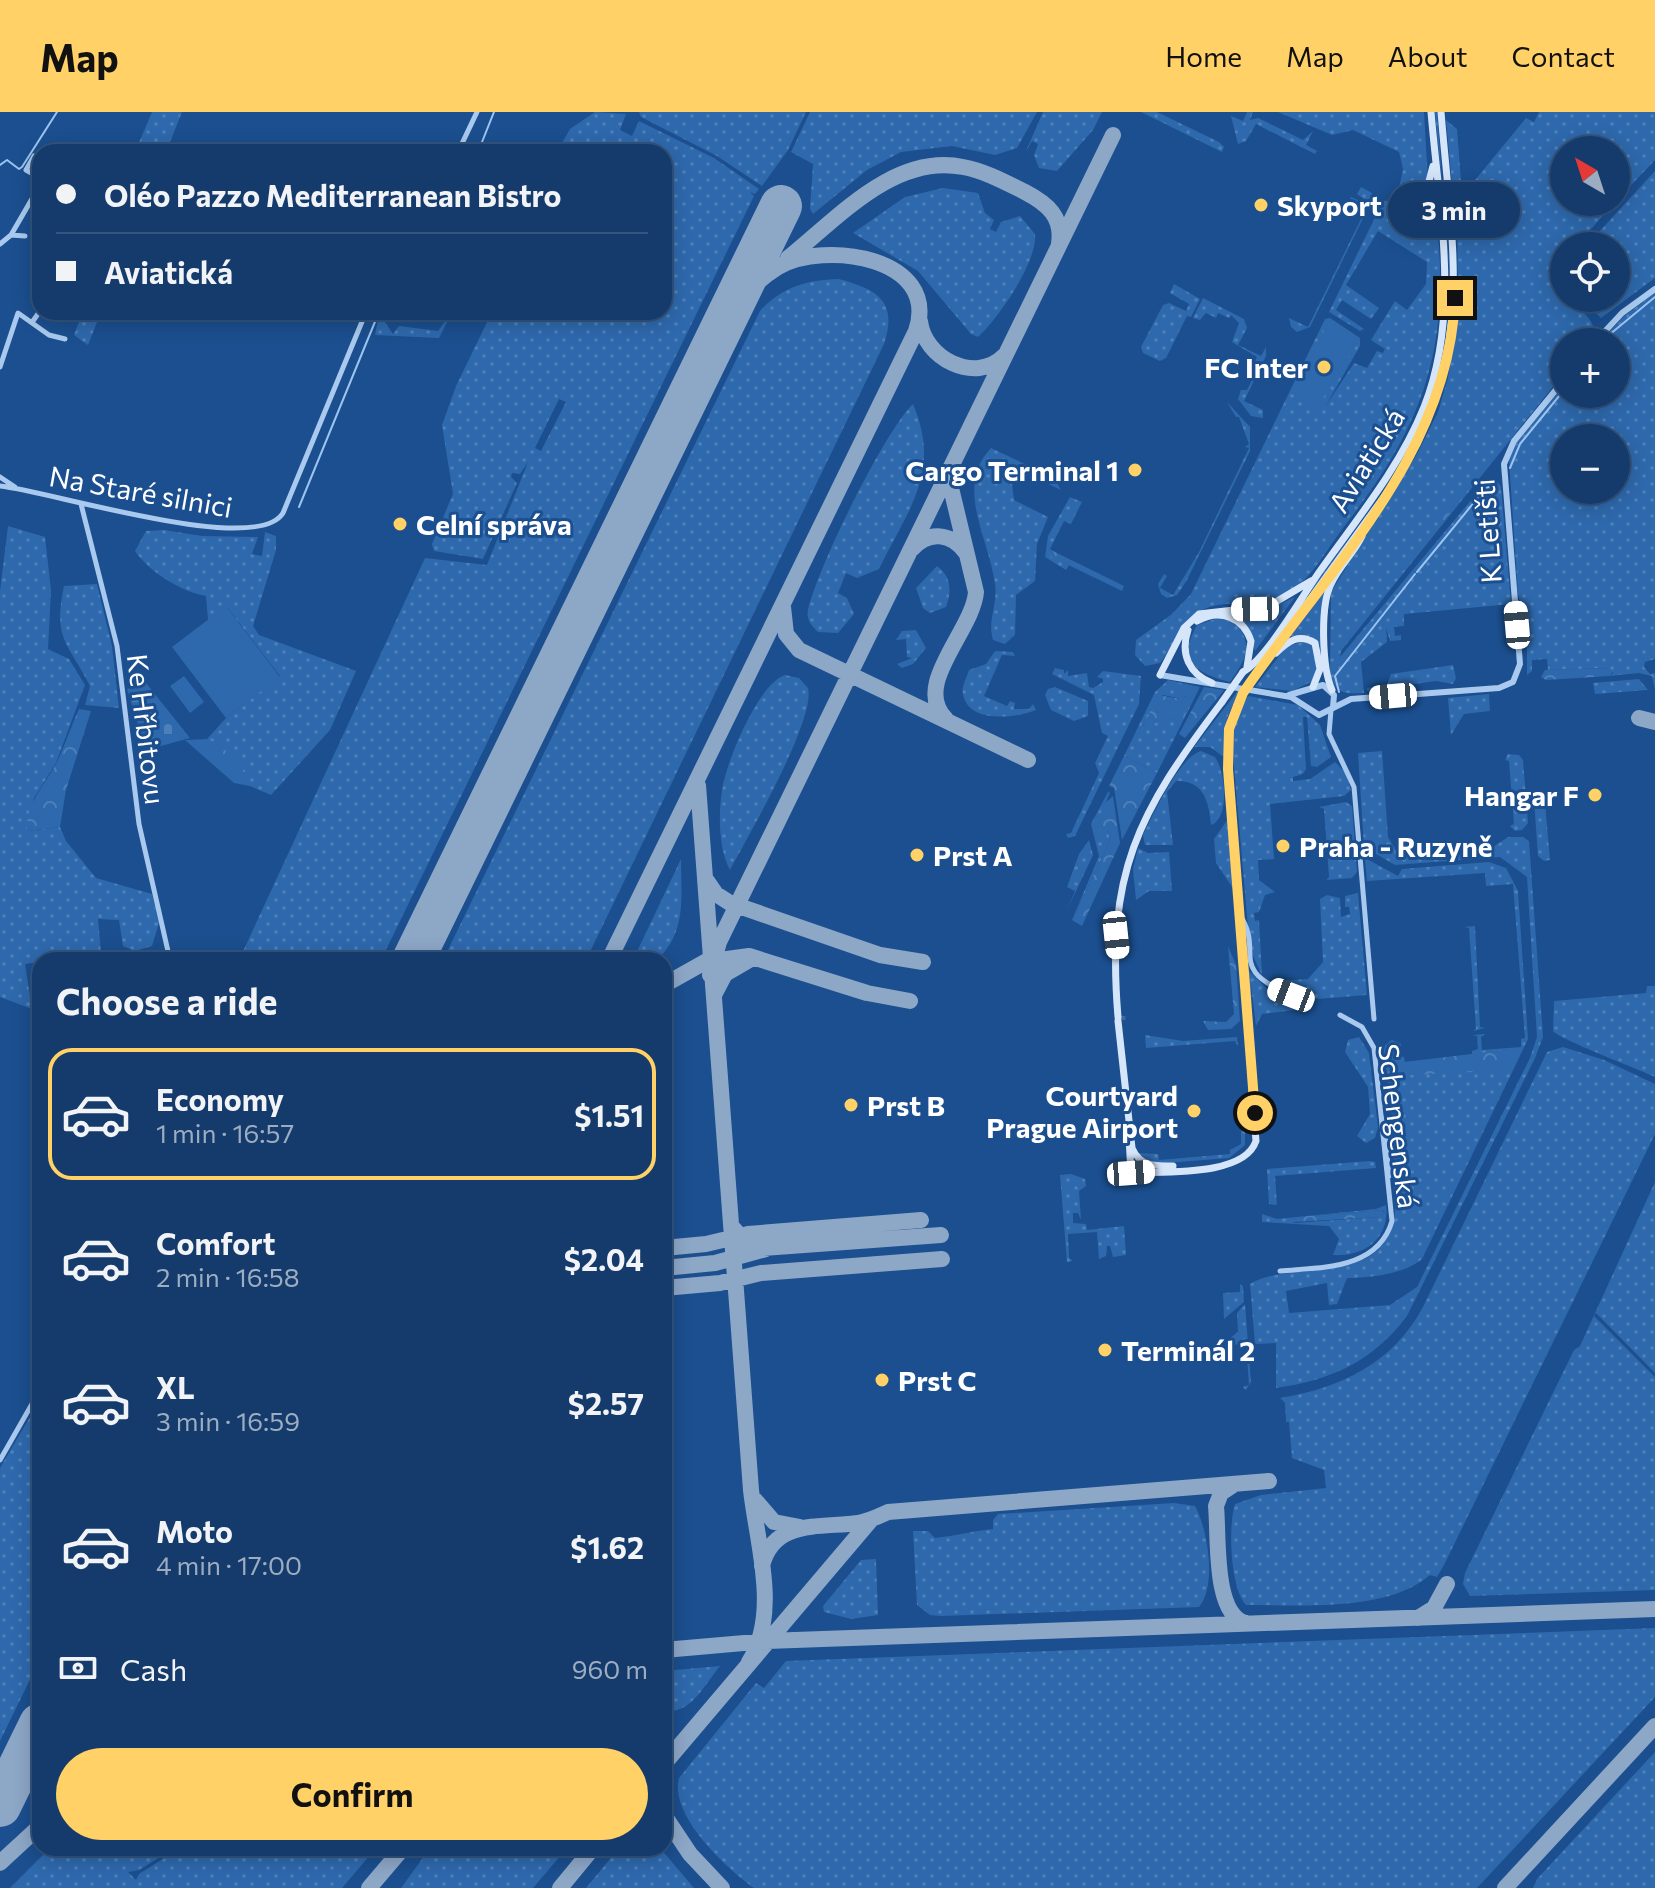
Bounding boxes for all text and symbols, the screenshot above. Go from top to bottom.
text: Map [40,33,119,80]
text: Home [1165,39,1242,73]
text: Map [1286,39,1344,73]
text: About [1388,39,1468,73]
text: Contact [1512,39,1615,73]
north arrow [1550,136,1630,216]
map controls [1550,136,1630,504]
text: Oléo Pazzo Mediterranean Bistro [104,176,562,213]
callout: 3 min [1389,182,1521,238]
place label: Skyport [1277,188,1382,222]
text: 3 min [1421,194,1487,225]
marker: Skyport [1252,196,1270,214]
button: locate [1550,232,1630,312]
text: Aviatická [104,253,233,290]
route end [1437,280,1473,316]
button: + [1550,328,1630,408]
place label: FC Inter [1204,350,1308,384]
marker: FC Inter [1315,358,1333,376]
street label: Aviatická [1321,402,1411,518]
button: − [1550,424,1630,504]
place label: Cargo Terminal 1 [905,453,1119,487]
street label: Na Staré silnici [47,458,235,524]
marker: Cargo Terminal 1 [1126,461,1144,479]
street label: K Letišti [1466,478,1508,584]
place label: Celní správa [416,507,572,541]
marker: Celní správa [391,515,409,533]
car [1231,597,1279,621]
car [1503,600,1531,650]
street label: Ke Hřbitovu [121,652,173,806]
car [1368,682,1418,710]
place label: Hangar F [1464,778,1579,812]
marker: Hangar F [1586,786,1604,804]
place label: Praha - Ruzyně [1299,829,1493,863]
marker: Praha - Ruzyně [1274,837,1292,855]
place label: Prst A [933,838,1013,872]
marker: Prst A [908,846,926,864]
car [1102,910,1130,960]
car [1264,975,1318,1015]
text: Choose a ride [56,978,277,1022]
street label: Schengenská [1372,1042,1426,1210]
icon: car [60,1078,132,1150]
place label: Courtyard Prague Airport [986,1078,1178,1144]
text: Economy [156,1080,284,1117]
place label: Prst B [867,1088,945,1122]
route start [1237,1095,1273,1131]
text: $1.51 [574,1096,644,1133]
marker: Prst B [842,1096,860,1114]
marker: Courtyard Prague Airport [1185,1102,1203,1120]
text: 1 min · 16:57 [156,1117,294,1148]
car [1106,1159,1156,1187]
icon: car [60,1222,132,1294]
text: Comfort [156,1224,275,1261]
text: $2.04 [564,1240,644,1277]
text: 2 min · 16:58 [156,1261,300,1292]
place label: Terminál 2 [1121,1333,1255,1367]
marker: Terminál 2 [1096,1341,1114,1359]
place label: Prst C [898,1363,977,1397]
icon: car [60,1366,132,1438]
text: XL [156,1368,195,1405]
marker: Prst C [873,1371,891,1389]
text: $2.57 [568,1384,644,1421]
text: 3 min · 16:59 [156,1405,300,1436]
icon: car [60,1510,132,1582]
text: Moto [156,1512,233,1549]
text: $1.62 [570,1528,644,1565]
text: 4 min · 17:00 [156,1549,302,1580]
icon: cash [56,1646,100,1690]
text: Cash [120,1650,187,1687]
text: 960 m [572,1653,648,1684]
button: Confirm [56,1748,648,1840]

